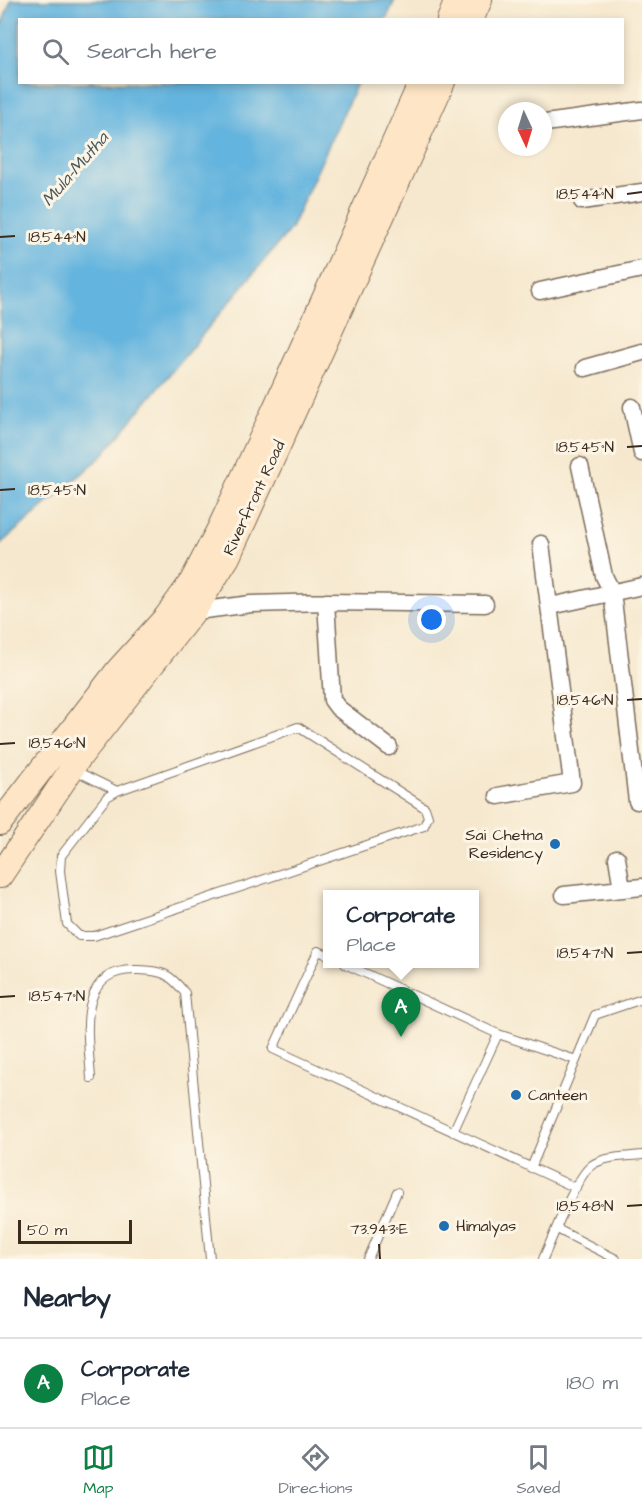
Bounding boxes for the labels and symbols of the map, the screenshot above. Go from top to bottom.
north arrow [498,102,552,156]
water label: Mula-Mutha [36,126,115,212]
text: 18.544°N [556,184,614,205]
text: 18.544°N [28,227,86,248]
street label: Riverfront Road [218,437,290,559]
text: 18.545°N [556,437,614,458]
text: 18.545°N [28,480,86,501]
your location [417,605,446,634]
text: 18.546°N [557,690,613,711]
text: 18.546°N [29,733,85,754]
place label: Sai Chetna Residency [465,824,543,865]
marker: Sai Chetna Residency [548,837,562,851]
text: 18.547°N [557,943,613,964]
text: 18.547°N [29,986,85,1007]
pin: A [382,988,420,1037]
place label: Canteen [528,1084,587,1106]
marker: Canteen [509,1088,523,1102]
text: 18.548°N [556,1196,614,1217]
place label: Himalyas [456,1215,516,1238]
scale bar [18,1217,132,1244]
text: 73.943°E [350,1219,408,1240]
marker: Himalyas [437,1219,451,1233]

